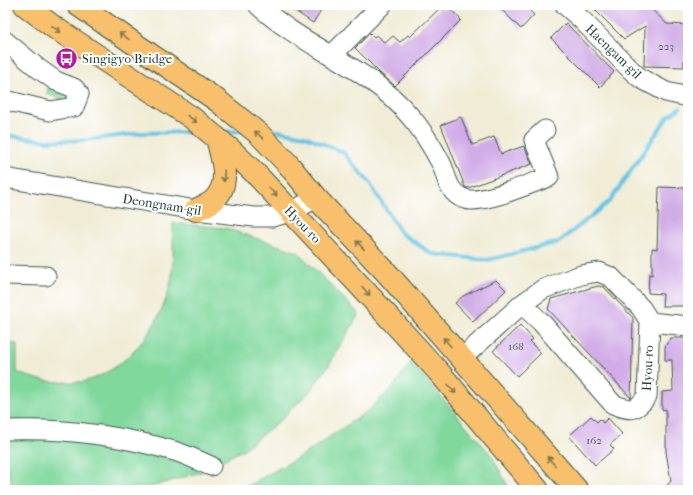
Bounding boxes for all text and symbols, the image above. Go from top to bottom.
street label: Haengam-gil [583,21,645,82]
one-way arrow [50,25,61,33]
one-way arrow [119,32,130,40]
house number: 223 [658,40,674,53]
bus stop icon: Singigyo Bridge [54,45,80,71]
place label: Singigyo Bridge [82,51,173,66]
one-way arrow [186,115,197,123]
one-way arrow [254,131,264,140]
one-way arrow [220,169,228,182]
one-way arrow [268,187,277,197]
street label: Deongnam-gil [121,191,203,218]
street label: Hyou-ro [281,203,324,246]
one-way arrow [356,240,365,250]
one-way arrow [361,286,370,297]
one-way arrow [443,336,452,347]
house number: 168 [508,340,524,353]
street label: Hyou-ro [639,344,656,391]
one-way arrow [448,383,457,394]
house number: 162 [586,434,602,447]
one-way arrow [547,455,556,466]

